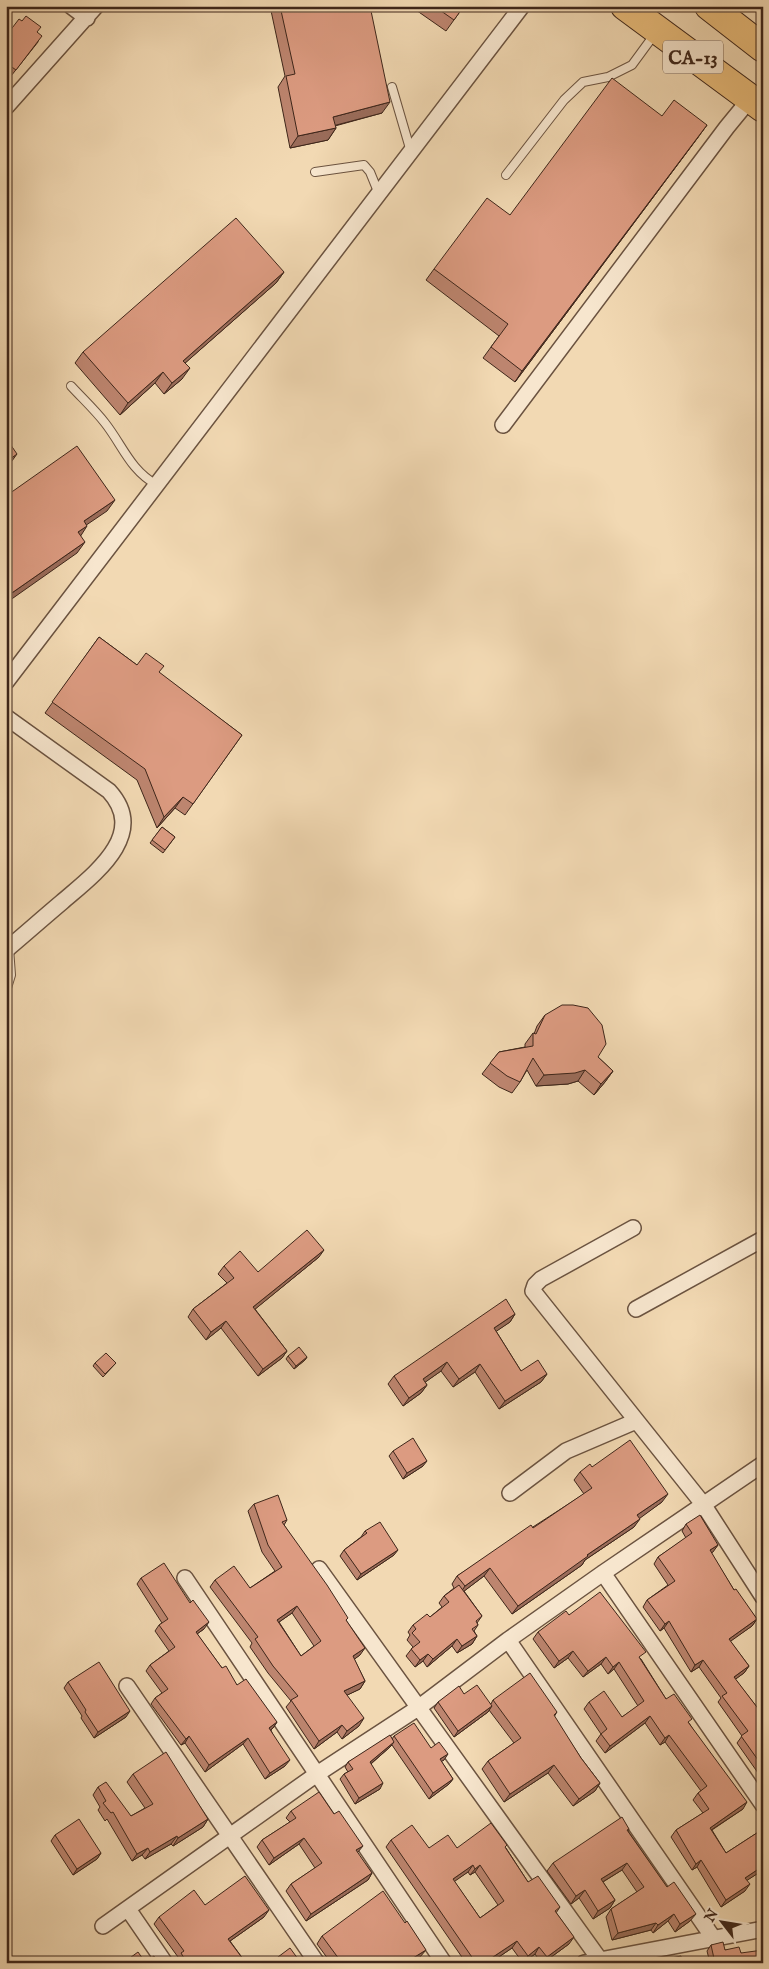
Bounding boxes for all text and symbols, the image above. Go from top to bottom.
road number: CA-13 [663,41,723,74]
north arrow [696,1896,746,1946]
text: N [700,1906,723,1927]

